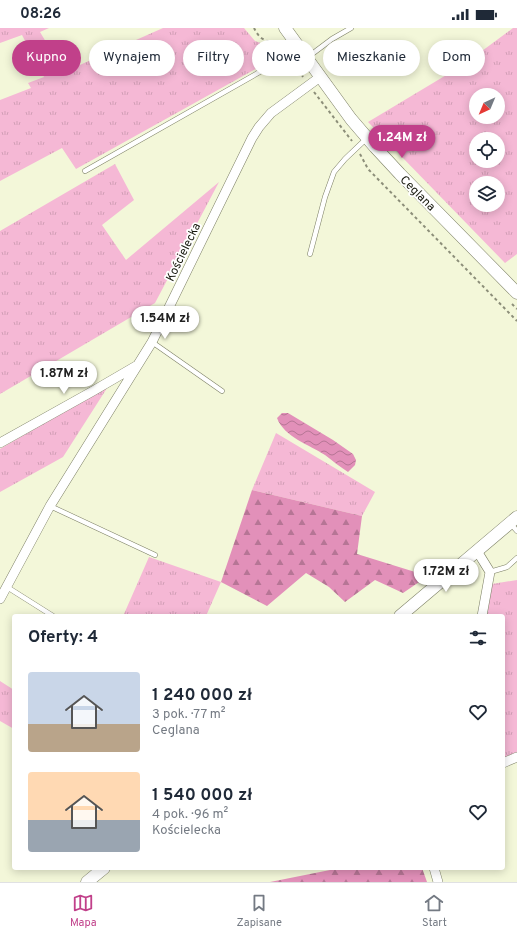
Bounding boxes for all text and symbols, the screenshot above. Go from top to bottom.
text: 08:26 [20,5,61,24]
chip: Kupno [12,40,81,76]
chip: Wynajem [89,40,175,76]
chip: Filtry [183,40,244,76]
chip: Nowe [252,40,315,76]
chip: Mieszkanie [323,40,420,76]
chip: Dom [428,40,485,76]
north arrow [469,88,505,124]
map controls [469,88,505,212]
pin: 1.24M zł [361,125,443,159]
text: 1.24M zł [377,130,427,146]
button: locate [469,132,505,168]
street label: Ceglana [396,172,439,215]
button: layers [469,176,505,212]
street label: Kościelecka [163,220,205,284]
pin: 1.54M zł [124,306,206,340]
text: 1.54M zł [140,311,190,327]
pin: 1.87M zł [23,361,105,395]
text: 1.87M zł [40,366,88,382]
pin: 1.72M zł [405,559,487,593]
text: 1.72M zł [423,564,469,580]
text: Oferty: 4 [28,627,98,649]
icon: filters [467,627,489,649]
text: 1 240 000 zł [152,685,252,707]
icon: home [60,688,108,736]
icon: heart [467,701,489,723]
text: 3 pok. · 77 m² [152,707,225,723]
text: Ceglana [152,723,200,739]
text: 1 540 000 zł [152,785,252,807]
icon: home [60,788,108,836]
icon: heart [467,801,489,823]
text: 4 pok. · 96 m² [152,807,228,823]
text: Kościelecka [152,823,221,839]
tab: Mapa [70,892,97,930]
tab: Zapisane [237,892,282,930]
tab: Start [422,892,447,930]

